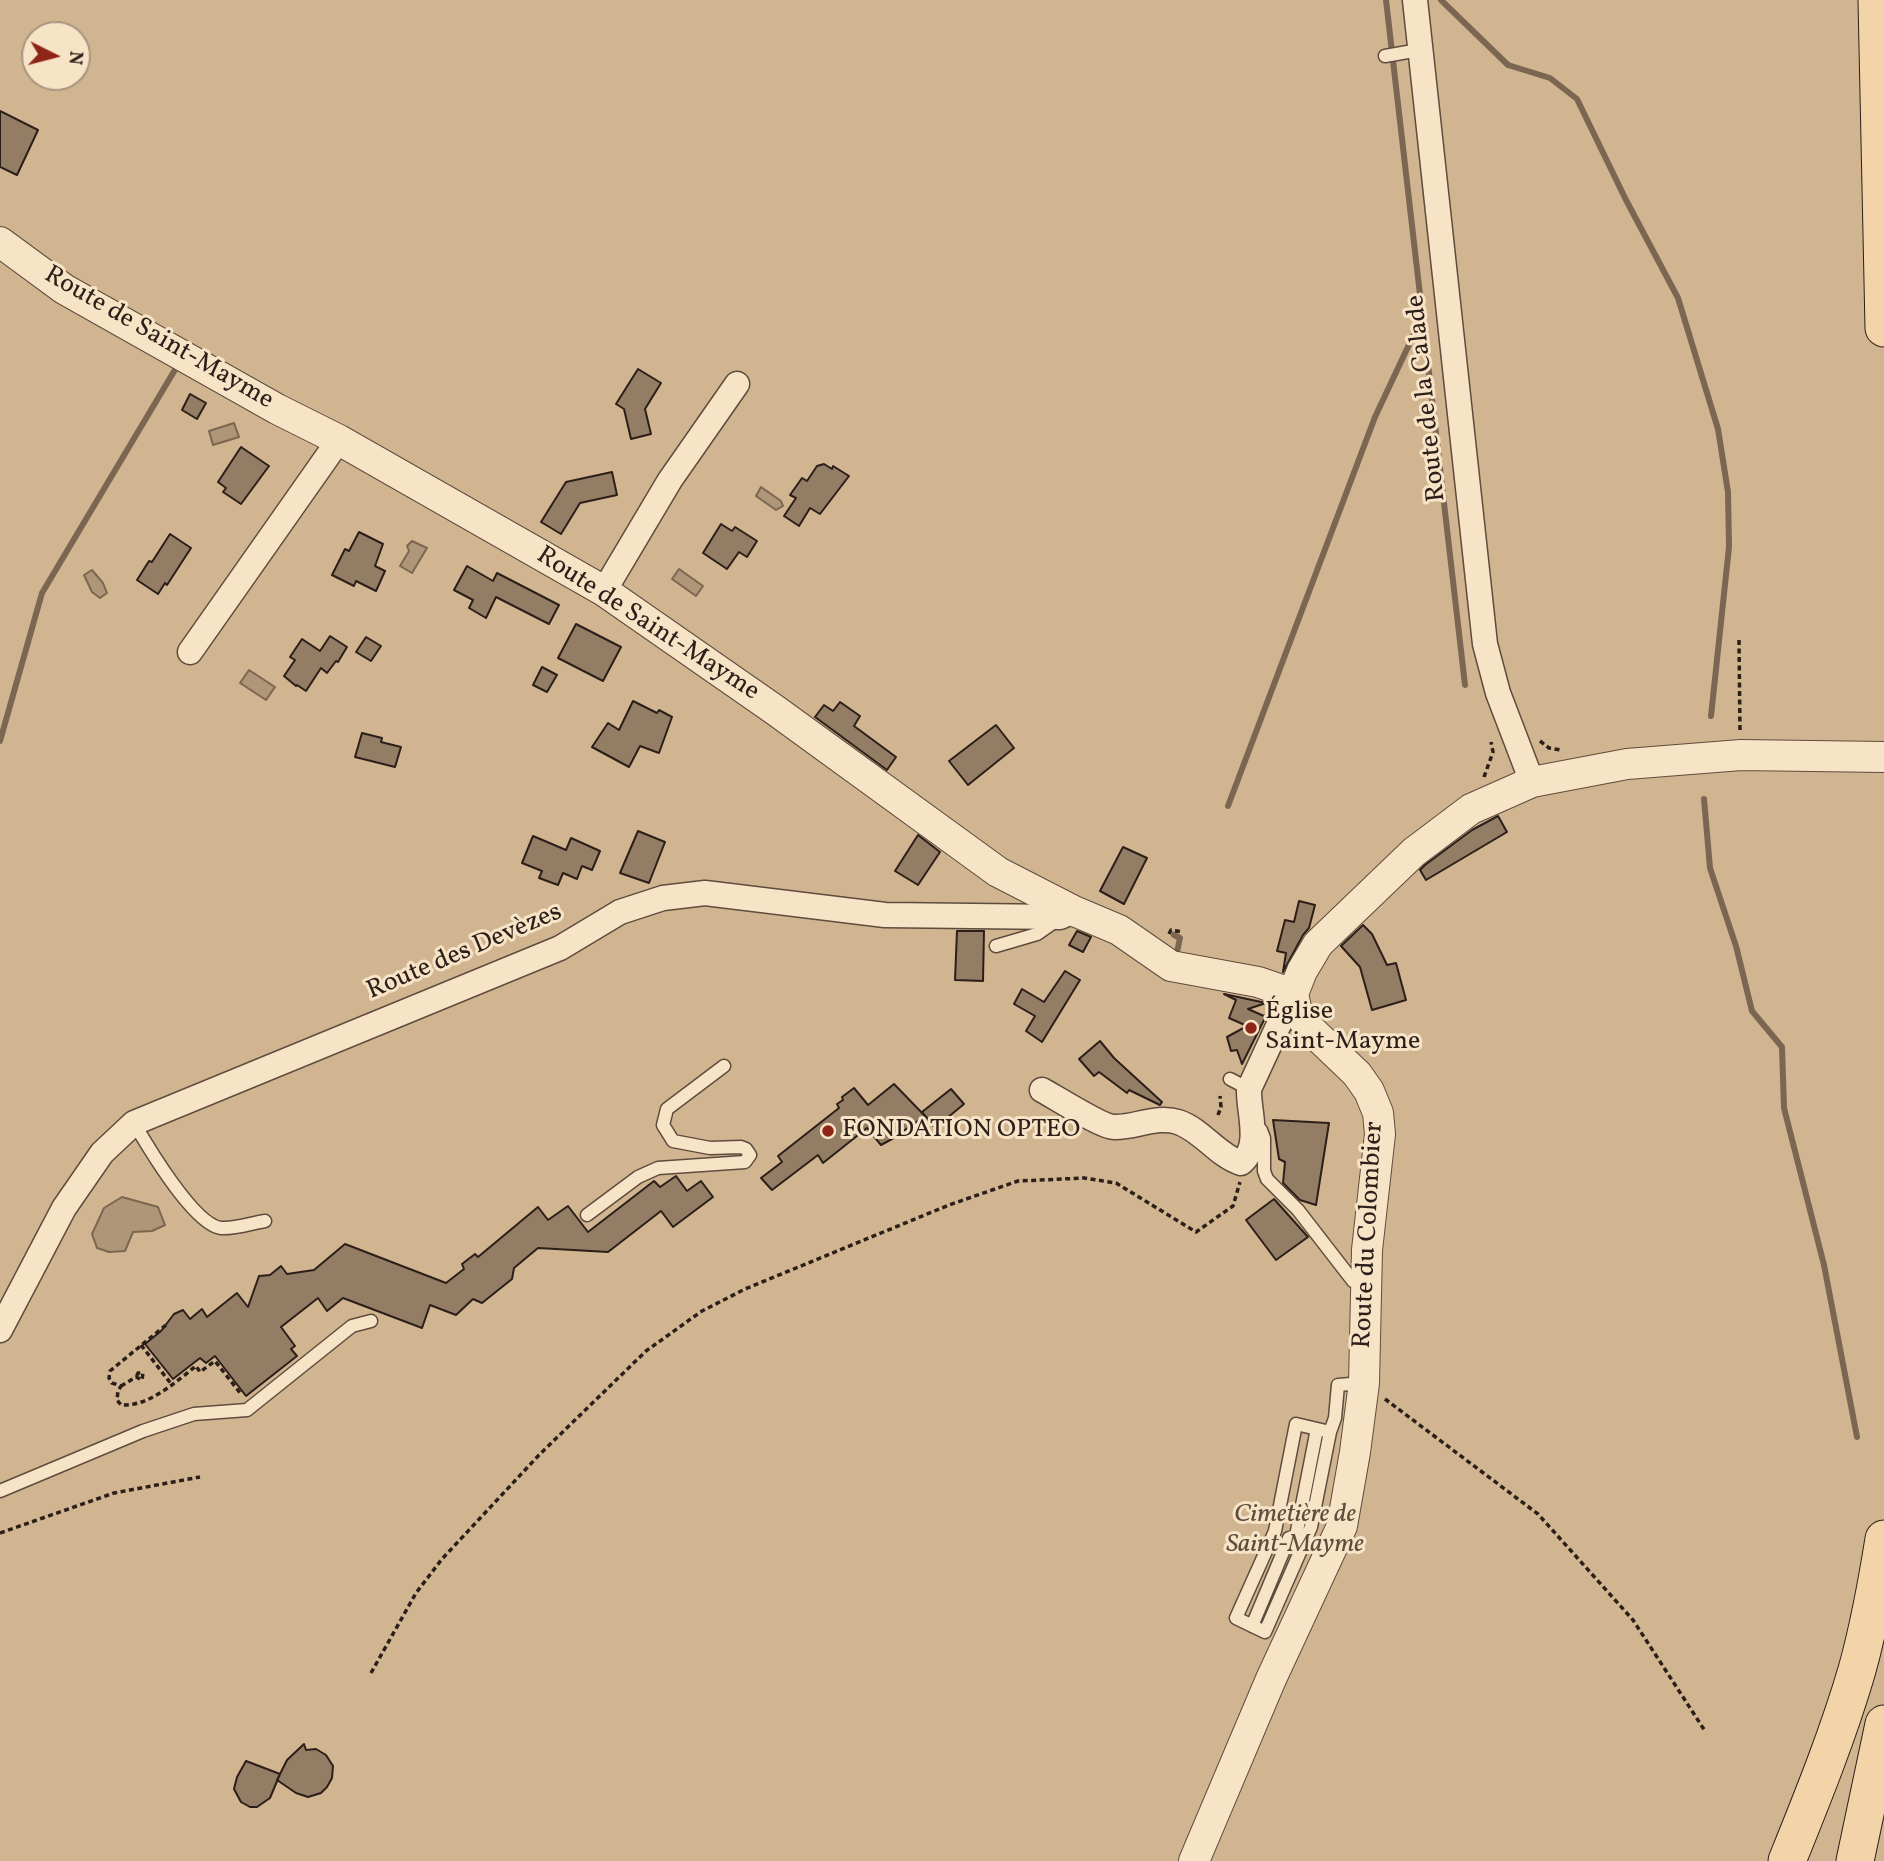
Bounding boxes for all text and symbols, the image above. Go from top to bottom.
north arrow [21,21,91,91]
text: N [61,50,89,66]
street label: Route de Saint-Mayme [38,261,278,417]
street label: Route de la Calade [1402,293,1454,503]
street label: Route de Saint-Mayme [530,541,764,709]
street label: Route des Devèzes [363,898,567,1008]
place label: Église Saint-Mayme [1265,997,1420,1058]
marker: Église Saint-Mayme [1243,1020,1259,1036]
place label: FONDATION OPTEO [842,1115,1080,1147]
street label: Route du Colombier [1348,1121,1392,1349]
marker: FONDATION OPTEO [820,1123,836,1139]
park label: Cimetière de Saint-Mayme [1226,1500,1364,1562]

